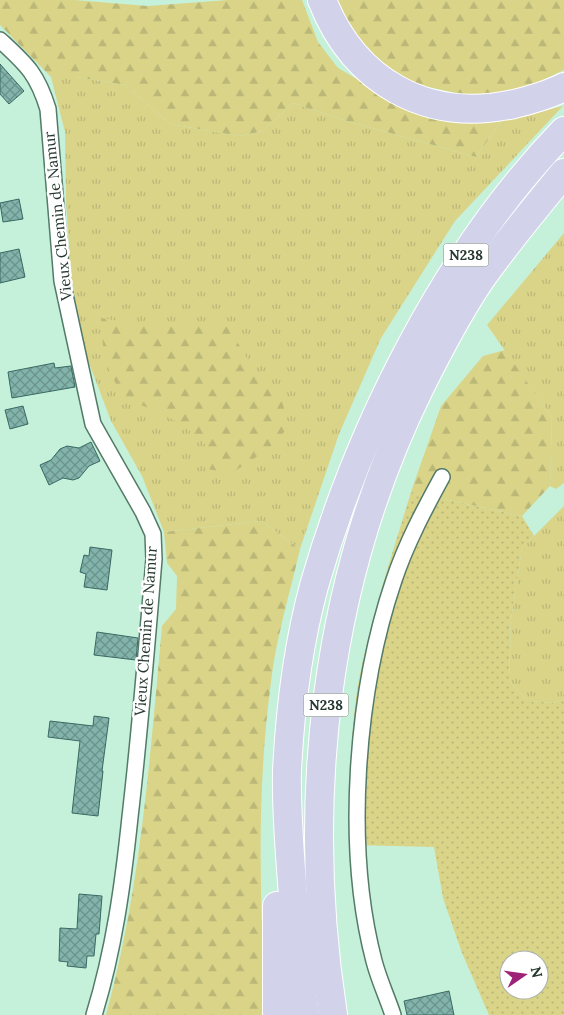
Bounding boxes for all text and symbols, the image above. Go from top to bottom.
street label: Vieux Chemin de Namur [39,130,76,303]
road number: N238 [444,244,488,266]
street label: Vieux Chemin de Namur [130,545,161,717]
road number: N238 [304,694,348,716]
north arrow [499,950,549,1000]
text: N [527,965,547,980]

